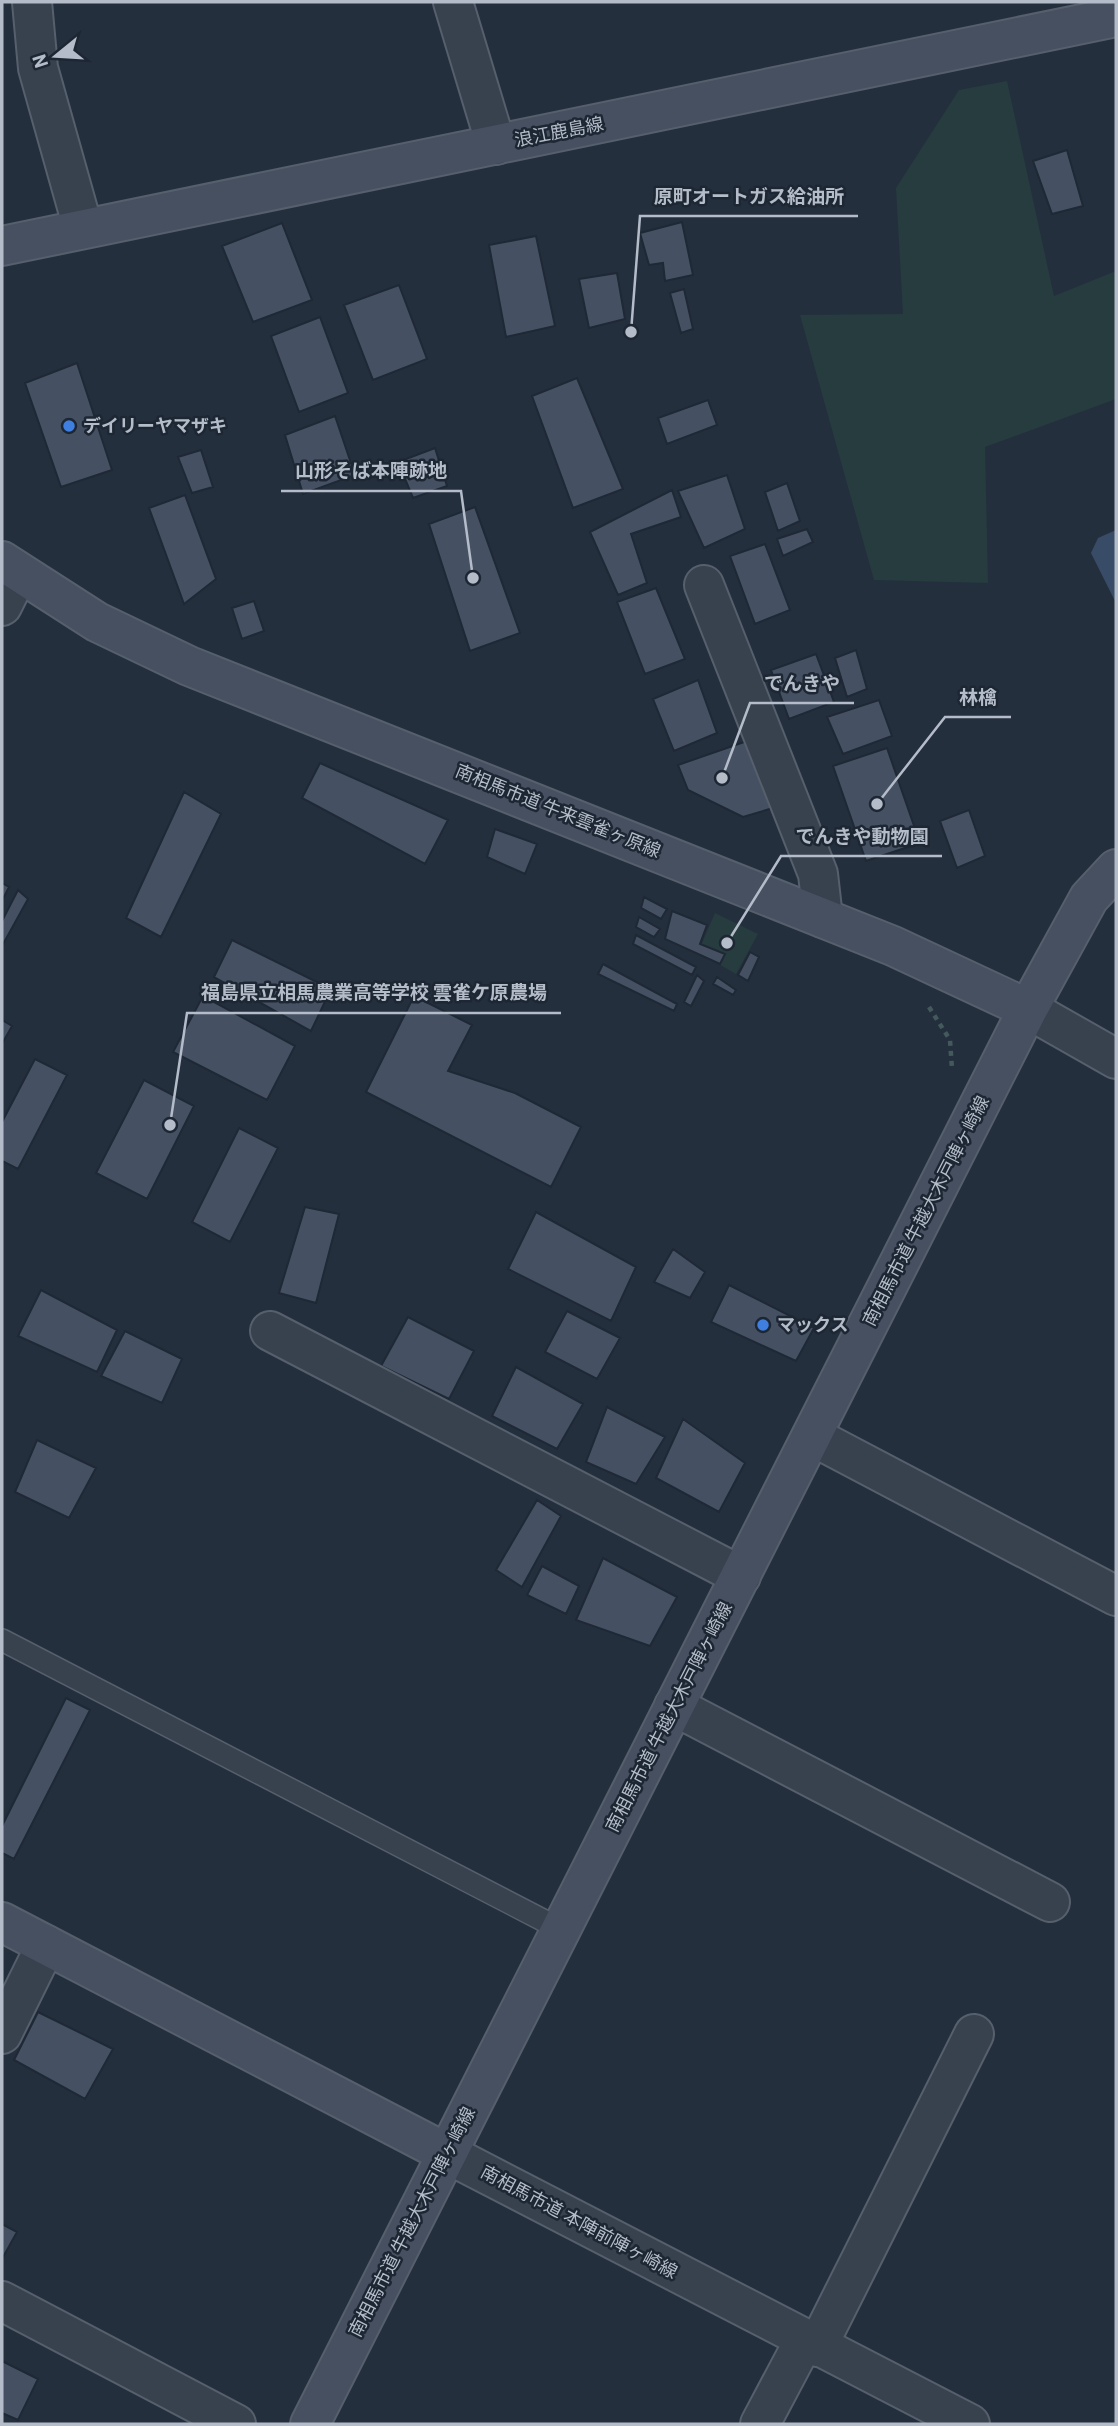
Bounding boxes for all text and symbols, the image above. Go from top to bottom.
north arrow [21,21,91,91]
text: N [26,52,52,71]
street label: 浪江鹿島線 [513,112,605,150]
callout: 原町オートガス給油所 [640,176,858,216]
text: 原町オートガス給油所 [654,184,844,207]
place label: デイリーヤマザキ [83,414,227,436]
marker: デイリーヤマザキ [61,418,77,434]
callout: 山形そば本陣跡地 [281,451,461,491]
text: 山形そば本陣跡地 [295,458,447,481]
callout: でんきや [750,663,854,703]
text: でんきや [764,671,840,694]
callout: 林檎 [945,677,1011,717]
text: 林檎 [959,685,997,708]
street label: 南相馬市道 牛来雲雀ヶ原線 [452,759,664,861]
callout: でんきや動物園 [781,816,942,856]
text: でんきや動物園 [795,824,929,847]
callout: 福島県立相馬農業高等学校 雲雀ケ原農場 [187,973,561,1013]
text: 福島県立相馬農業高等学校 雲雀ケ原農場 [201,980,547,1003]
street label: 南相馬市道 牛越大木戸陣ヶ崎線 [857,1092,993,1329]
place label: マックス [777,1313,848,1335]
marker: マックス [755,1317,771,1333]
street label: 南相馬市道 牛越大木戸陣ヶ崎線 [600,1598,736,1835]
street label: 南相馬市道 牛越大木戸陣ヶ崎線 [343,2103,479,2340]
street label: 南相馬市道 本陣前陣ヶ崎線 [477,2160,682,2282]

